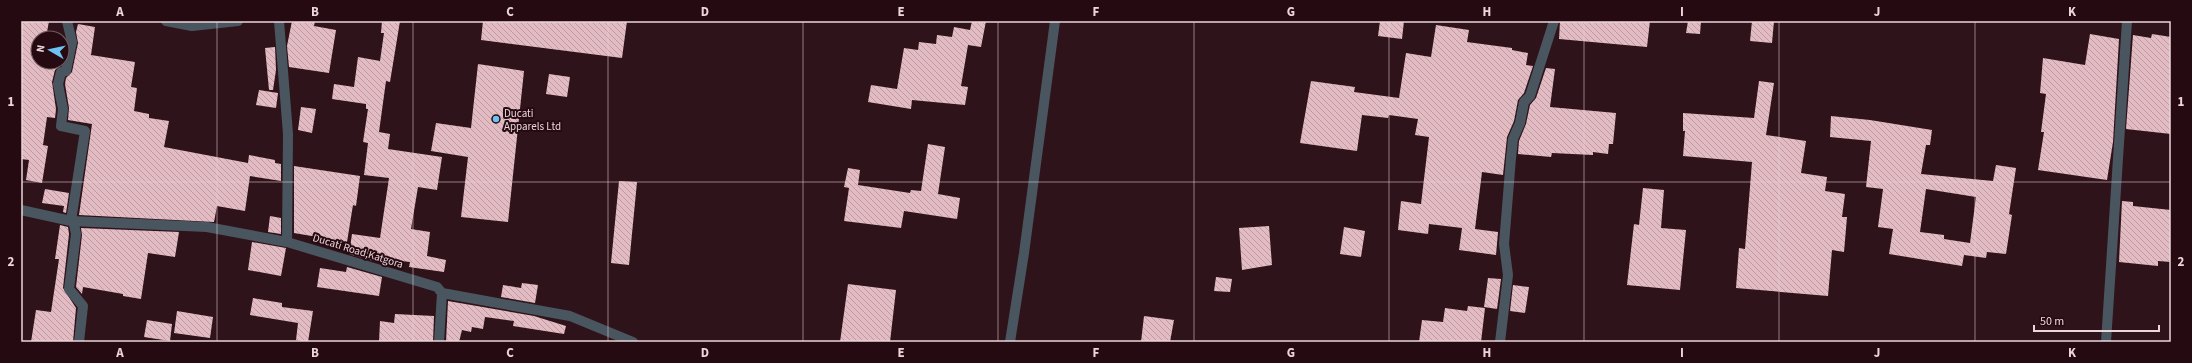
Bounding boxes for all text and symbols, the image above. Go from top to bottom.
text: A [115,3,124,21]
text: B [311,3,319,21]
text: C [506,3,514,21]
text: D [701,3,709,21]
text: E [897,3,905,21]
text: F [1093,3,1100,21]
text: G [1287,3,1295,21]
text: H [1483,3,1491,21]
text: I [1680,3,1684,21]
text: J [1874,3,1880,21]
text: K [2068,3,2077,21]
north arrow [30,30,70,70]
text: N [33,44,49,53]
text: 1 [8,93,15,111]
text: 1 [2178,93,2185,111]
place label: Ducati Apparels Ltd [504,106,561,134]
marker: Ducati Apparels Ltd [491,114,501,124]
street label: Ducati Road,Katgora [311,230,405,272]
text: 2 [8,253,15,271]
text: 2 [2178,253,2185,271]
scale bar [2034,307,2159,333]
text: 50 m [2040,313,2064,330]
text: A [115,344,124,362]
text: B [311,344,319,362]
text: C [506,344,514,362]
text: D [701,344,709,362]
text: E [897,344,905,362]
text: F [1093,344,1100,362]
text: G [1287,344,1295,362]
text: H [1483,344,1491,362]
text: I [1680,344,1684,362]
text: J [1874,344,1880,362]
text: K [2068,344,2077,362]

